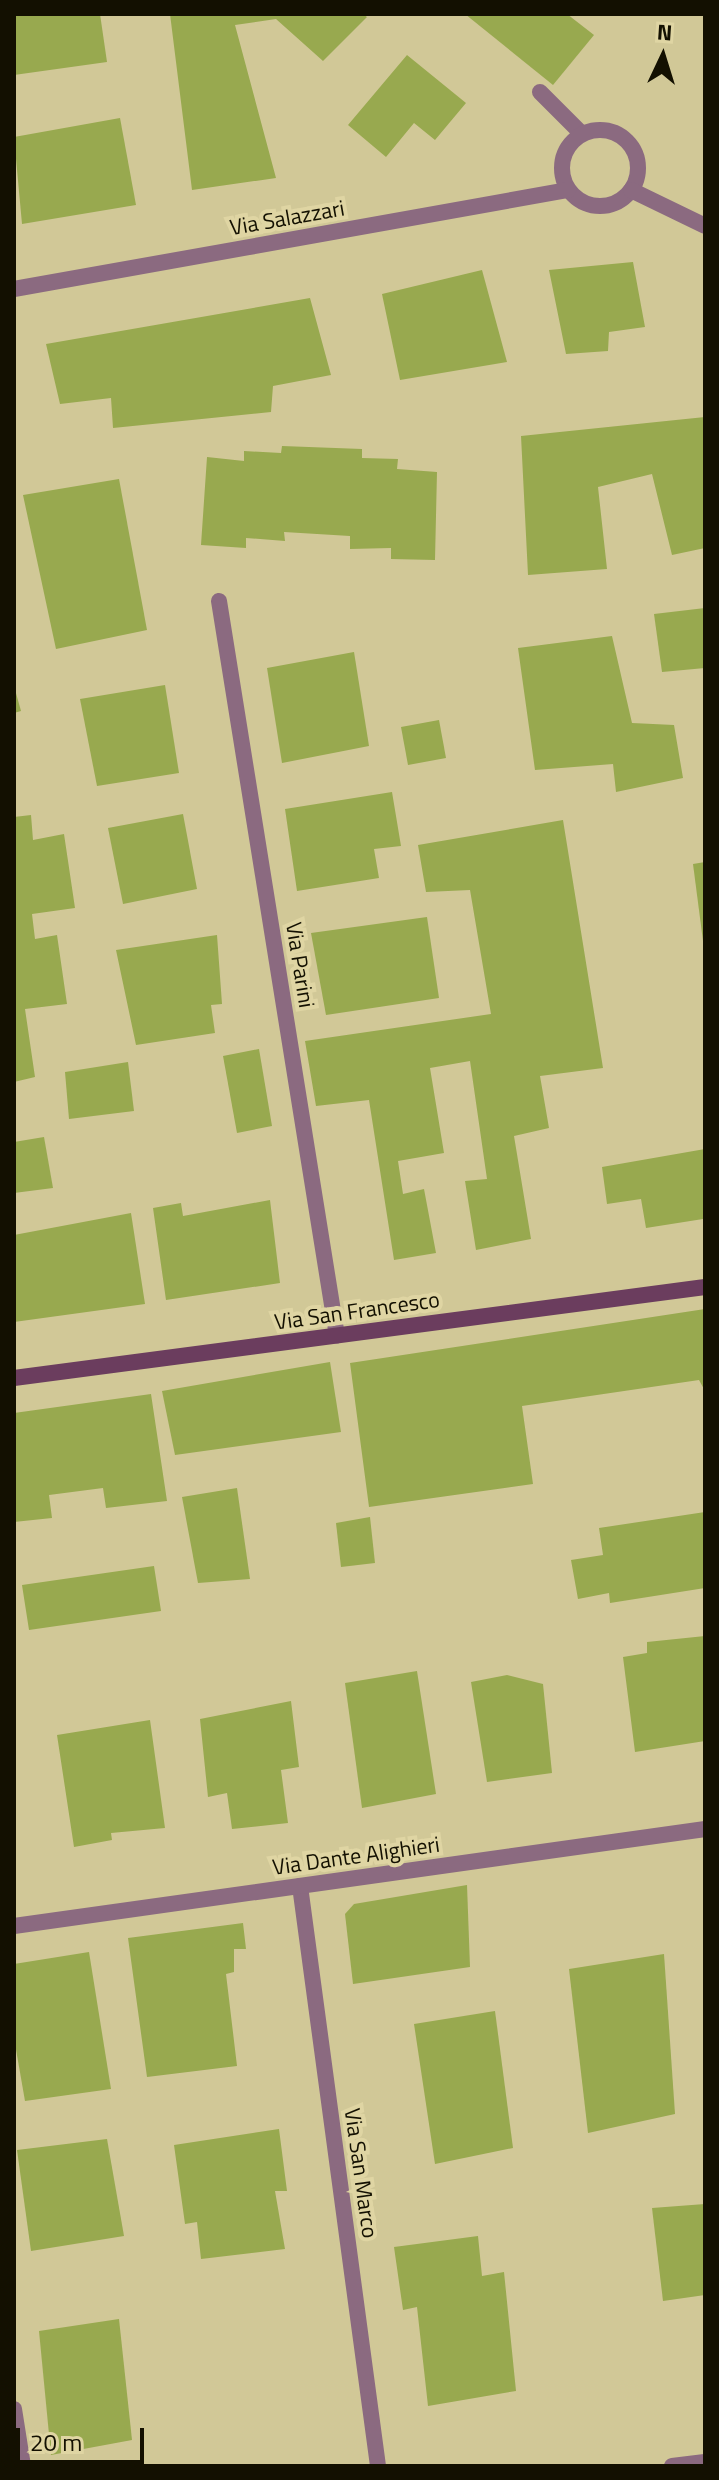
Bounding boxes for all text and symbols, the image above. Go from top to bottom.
text: N [656,15,673,50]
north arrow [623,16,703,96]
street label: Via Salazzari [228,195,346,241]
street label: Via Parini [280,920,320,1010]
street label: Via San Francesco [273,1286,441,1336]
street label: Via Dante Alighieri [271,1831,441,1881]
street label: Via San Marco [339,2106,383,2240]
scale bar [20,2412,148,2462]
text: 20 m [30,2424,82,2460]

